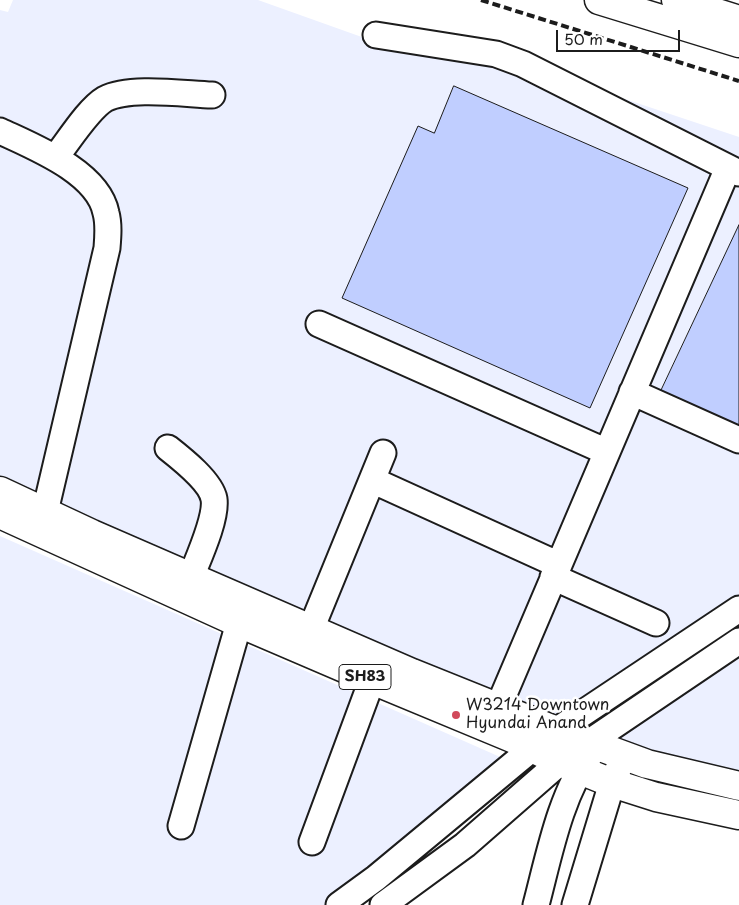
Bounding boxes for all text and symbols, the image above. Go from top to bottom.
scale bar [559,20,683,52]
text: 50 m [564,27,603,50]
road number: SH83 [339,664,391,690]
place label: W3214 Downtown Hyundai Anand [466,696,609,734]
marker: W3214 Downtown Hyundai Anand [450,709,462,721]

